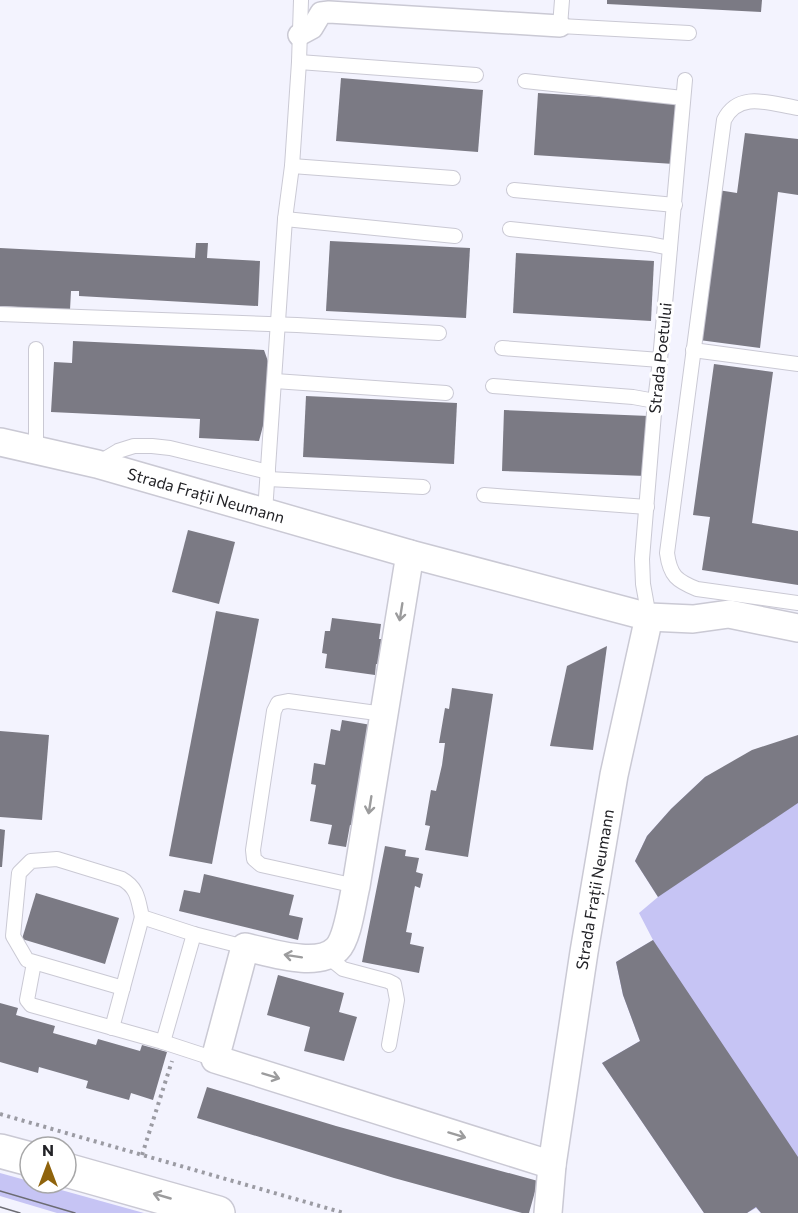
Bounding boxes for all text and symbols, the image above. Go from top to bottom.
street label: Strada Poetului [644,302,675,414]
street label: Strada Frații Neumann [125,463,287,527]
one-way arrow [395,602,406,622]
one-way arrow [364,794,375,814]
street label: Strada Frații Neumann [571,808,617,971]
one-way arrow [284,951,303,962]
one-way arrow [261,1071,280,1082]
one-way arrow [447,1130,466,1141]
north arrow [18,1135,78,1195]
text: N [42,1140,54,1159]
one-way arrow [153,1190,172,1202]

